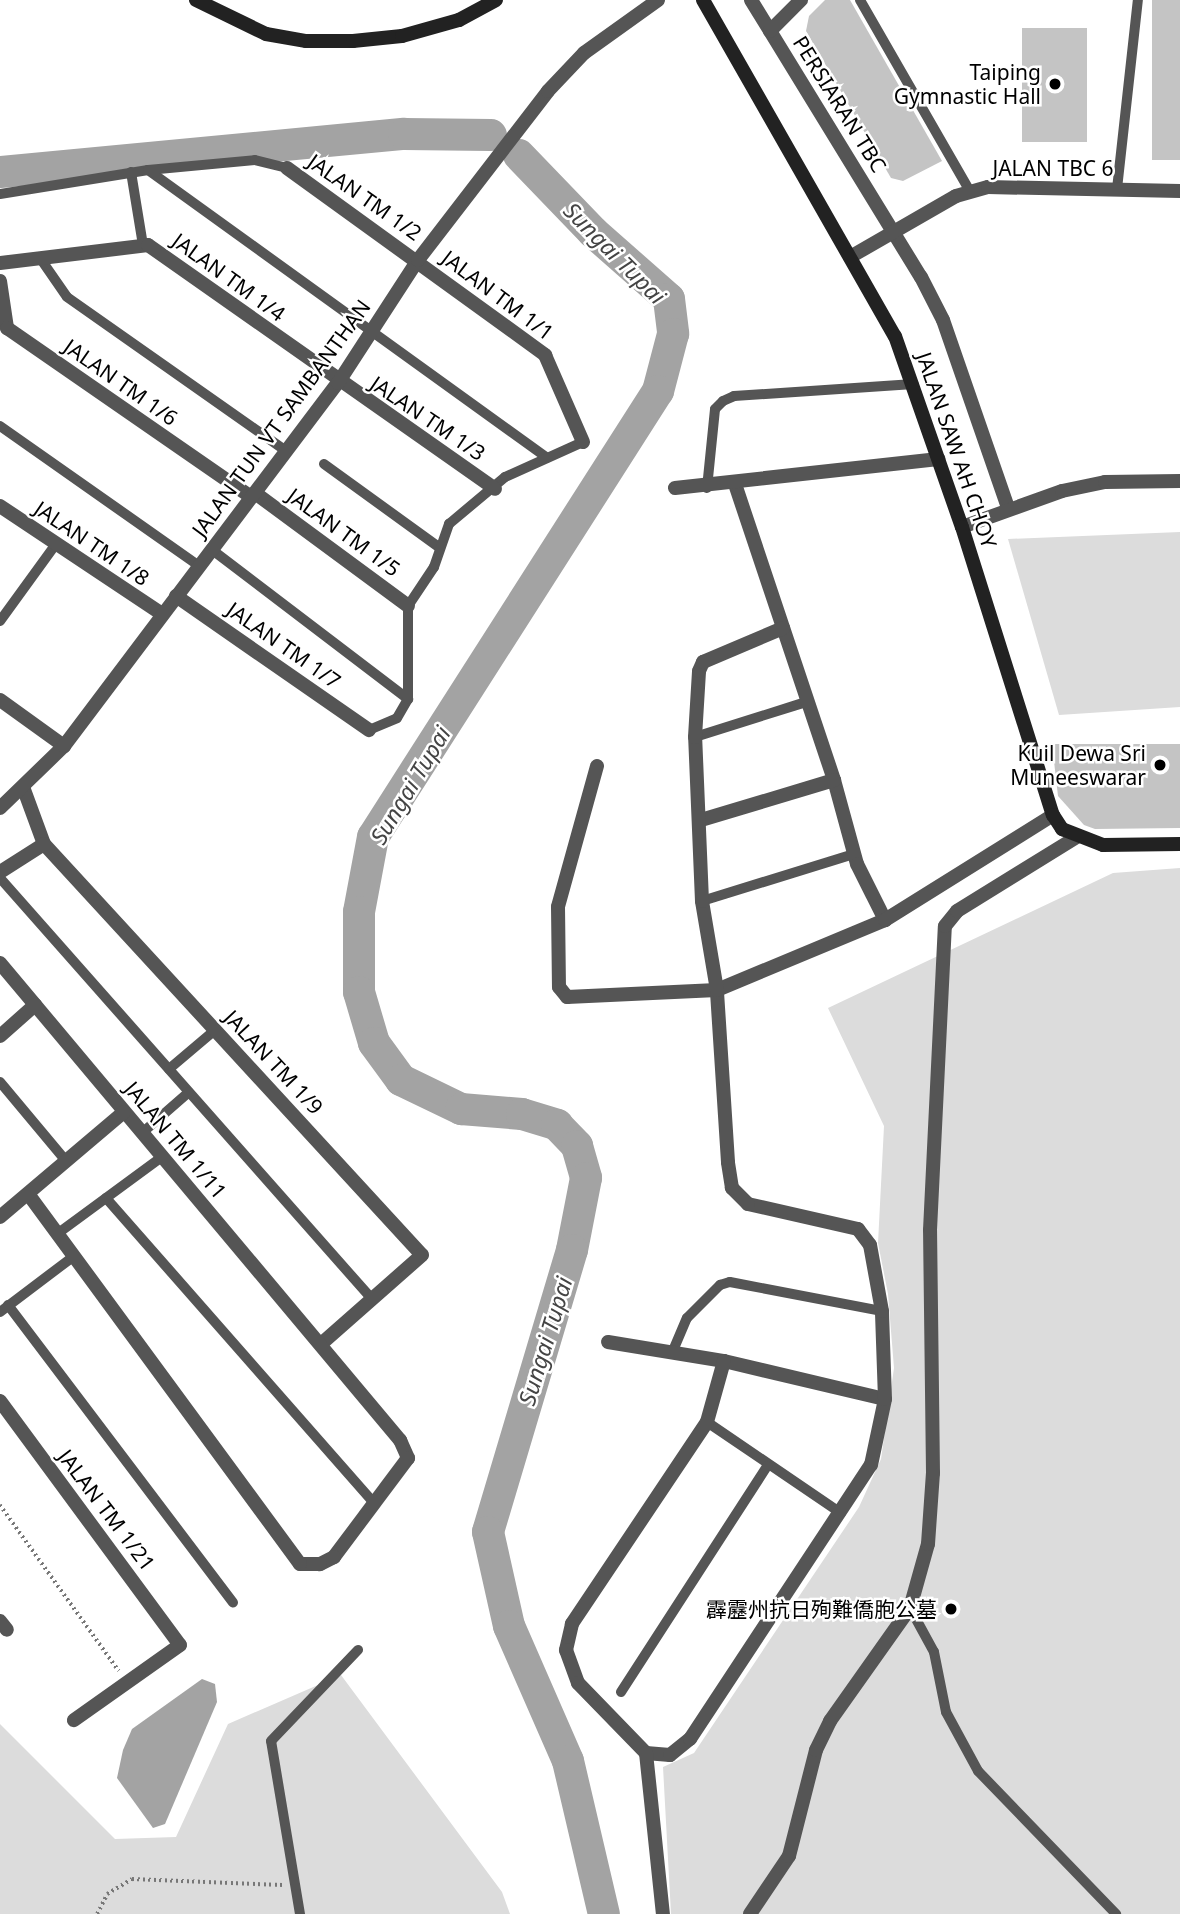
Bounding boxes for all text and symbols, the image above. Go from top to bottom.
street label: PERSIARAN TBC [788,31,892,177]
place label: Taiping Gymnastic Hall [894,59,1041,109]
marker: Taiping Gymnastic Hall [1047,76,1063,92]
street label: JALAN TM 1/2 [303,149,427,245]
street label: JALAN TBC 6 [992,155,1114,181]
water label: Sungai Tupai [558,196,672,310]
street label: JALAN TM 1/4 [168,228,290,326]
street label: JALAN TM 1/1 [437,245,559,345]
street label: JALAN TUN VT SAMBANTHAN [187,295,375,541]
street label: JALAN TM 1/6 [59,334,183,430]
street label: JALAN SAW AH CHOY [912,349,1002,551]
street label: JALAN TM 1/3 [366,370,490,466]
street label: JALAN TM 1/5 [283,483,405,581]
street label: JALAN TM 1/8 [30,495,154,591]
street label: JALAN TM 1/7 [222,597,346,693]
water label: Sungai Tupai [364,721,456,849]
place label: Kuil Dewa Sri Muneeswarar [1010,740,1146,790]
marker: Kuil Dewa Sri Muneeswarar [1152,757,1168,773]
street label: JALAN TM 1/9 [219,1005,329,1119]
street label: JALAN TM 1/11 [120,1076,232,1204]
water label: Sungai Tupai [512,1274,578,1408]
street label: JALAN TM 1/21 [53,1445,161,1575]
place label: 霹靂州抗日殉難僑胞公墓 [706,1596,937,1622]
marker: 霹靂州抗日殉難僑胞公墓 [943,1601,959,1617]

